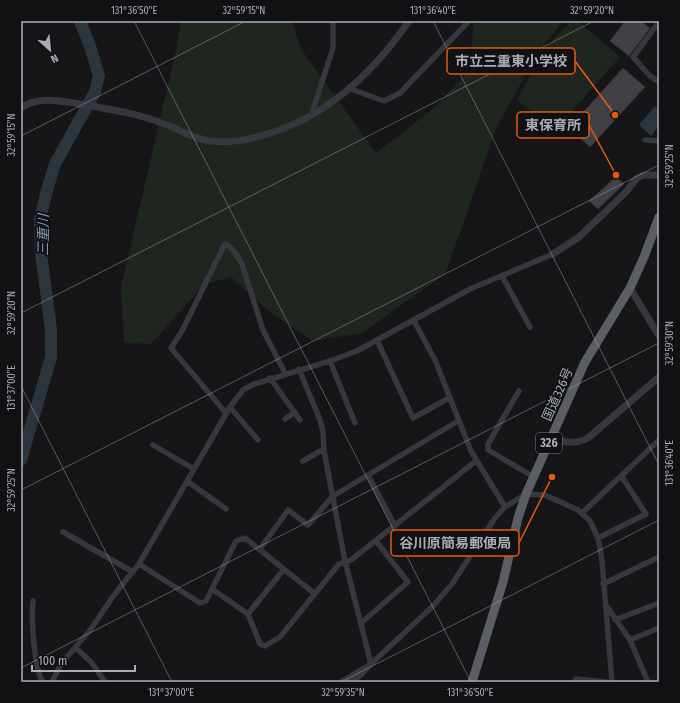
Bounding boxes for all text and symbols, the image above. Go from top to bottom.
text: 131°36'50"E [111,5,157,17]
text: 32°59'15"N [223,5,265,17]
text: 131°36'40"E [410,5,456,17]
text: 32°59'20"N [570,5,614,17]
north arrow [30,30,70,70]
callout: 市立三重東小学校 [447,48,575,74]
text: N [48,51,60,66]
text: 市立三重東小学校 [455,53,567,70]
callout: 東保育所 [517,112,589,138]
text: 32°59'15"N [6,114,18,156]
text: 東保育所 [525,117,581,134]
text: 32°59'25"N [664,144,676,188]
water label: 三重川 [35,212,52,256]
text: 32°59'20"N [6,291,18,335]
text: 32°59'30"N [664,321,676,365]
text: 131°37'00"E [6,365,18,411]
street label: 国道326号 [539,365,576,423]
road number: 326 [536,433,562,453]
text: 131°36'40"E [664,440,676,486]
text: 32°59'25"N [6,468,18,512]
callout: 谷川原簡易郵便局 [391,530,519,556]
text: 谷川原簡易郵便局 [399,535,511,552]
scale bar [32,647,135,673]
text: 100 m [38,654,67,668]
text: 131°37'00"E [148,687,194,699]
text: 32°59'35"N [321,687,365,699]
text: 131°36'50"E [447,687,493,699]

